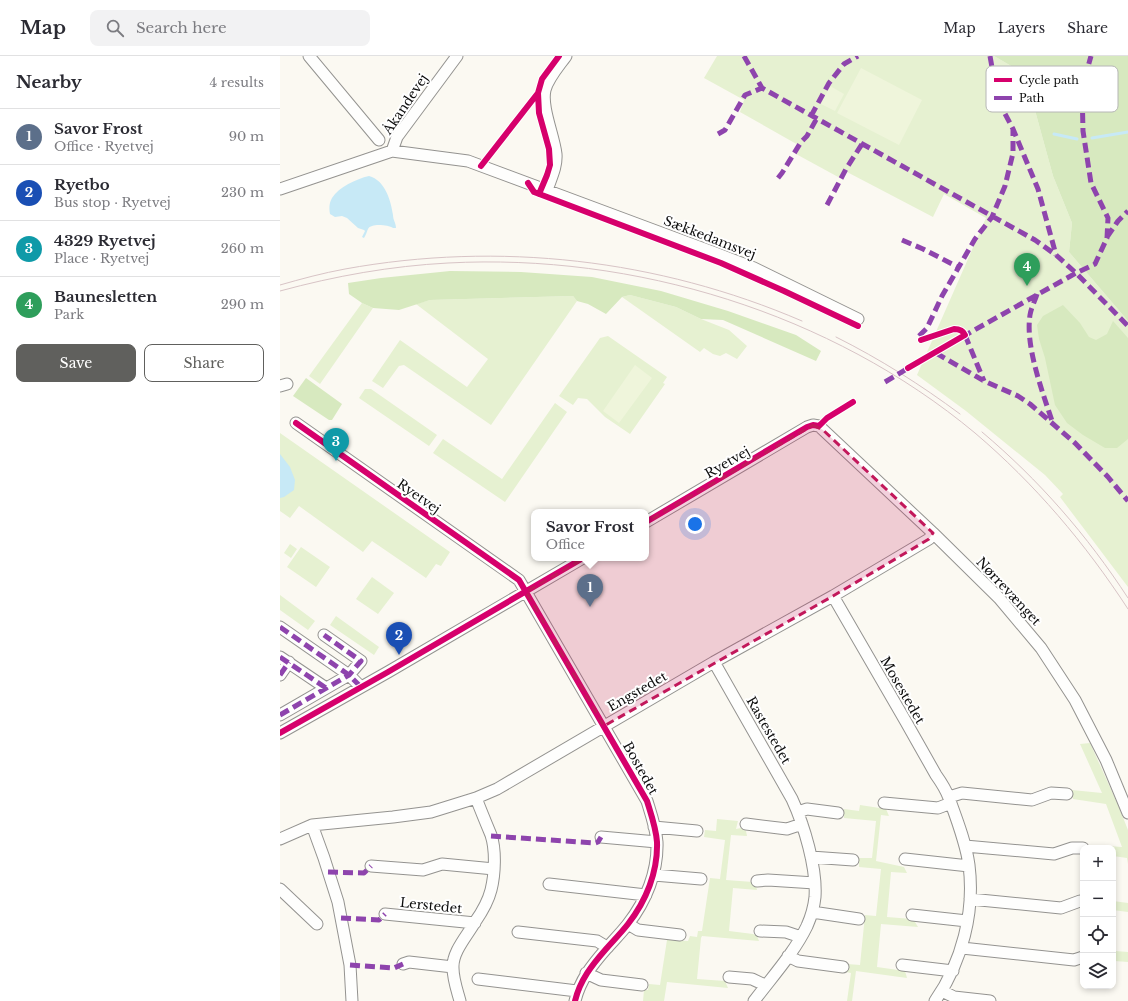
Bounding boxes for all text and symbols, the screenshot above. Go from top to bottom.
search box [90,10,370,46]
text: Map [20,16,66,39]
icon: search [104,17,126,39]
text: Search here [136,18,227,37]
text: Map [943,19,976,37]
text: Layers [998,19,1045,37]
text: Share [1067,19,1108,37]
legend [986,66,1118,112]
street label: Åkandevej [378,71,432,139]
text: Nearby [16,72,82,93]
text: Cycle path [1019,73,1079,87]
text: 4 results [210,74,264,91]
text: Path [1019,91,1045,105]
text: Savor Frost [54,119,143,138]
text: 1 [26,128,32,145]
text: 90 m [229,128,264,145]
text: Office · Ryetvej [54,138,154,155]
text: Ryetbo [54,175,110,194]
text: 2 [25,184,33,201]
text: 230 m [221,184,264,201]
text: Bus stop · Ryetvej [54,194,171,211]
street label: Sækkedamsvej [661,212,758,263]
text: 4329 Ryetvej [54,231,156,250]
text: 3 [25,240,33,257]
text: 260 m [221,240,264,257]
text: Place · Ryetvej [54,250,149,267]
pin: 4 [1014,253,1040,286]
text: Baunesletten [54,287,157,306]
text: 4 [25,296,33,313]
text: 290 m [221,296,264,313]
text: Park [54,306,84,323]
button: Save [16,344,136,382]
button: Share [144,344,264,382]
pin: 3 [323,428,349,461]
street label: Ryetvej [702,443,753,482]
street label: Ryetvej [394,475,444,517]
popup [531,509,649,561]
your location [685,514,705,534]
text: Savor Frost [546,517,634,536]
text: Office [546,536,585,553]
street label: Nørrevænget [973,554,1045,629]
pin: 1 [577,574,603,607]
pin: 2 [386,622,412,655]
street label: Mosestedet [876,653,929,727]
street label: Engstedet [605,668,670,715]
street label: Rastestedet [742,693,795,767]
street label: Bostedet [619,739,662,798]
map controls [1080,845,1116,989]
button: + [1080,845,1116,881]
button: − [1080,881,1116,917]
street label: Lerstedet [399,894,463,917]
button: locate [1080,917,1116,953]
button: layers [1080,953,1116,989]

